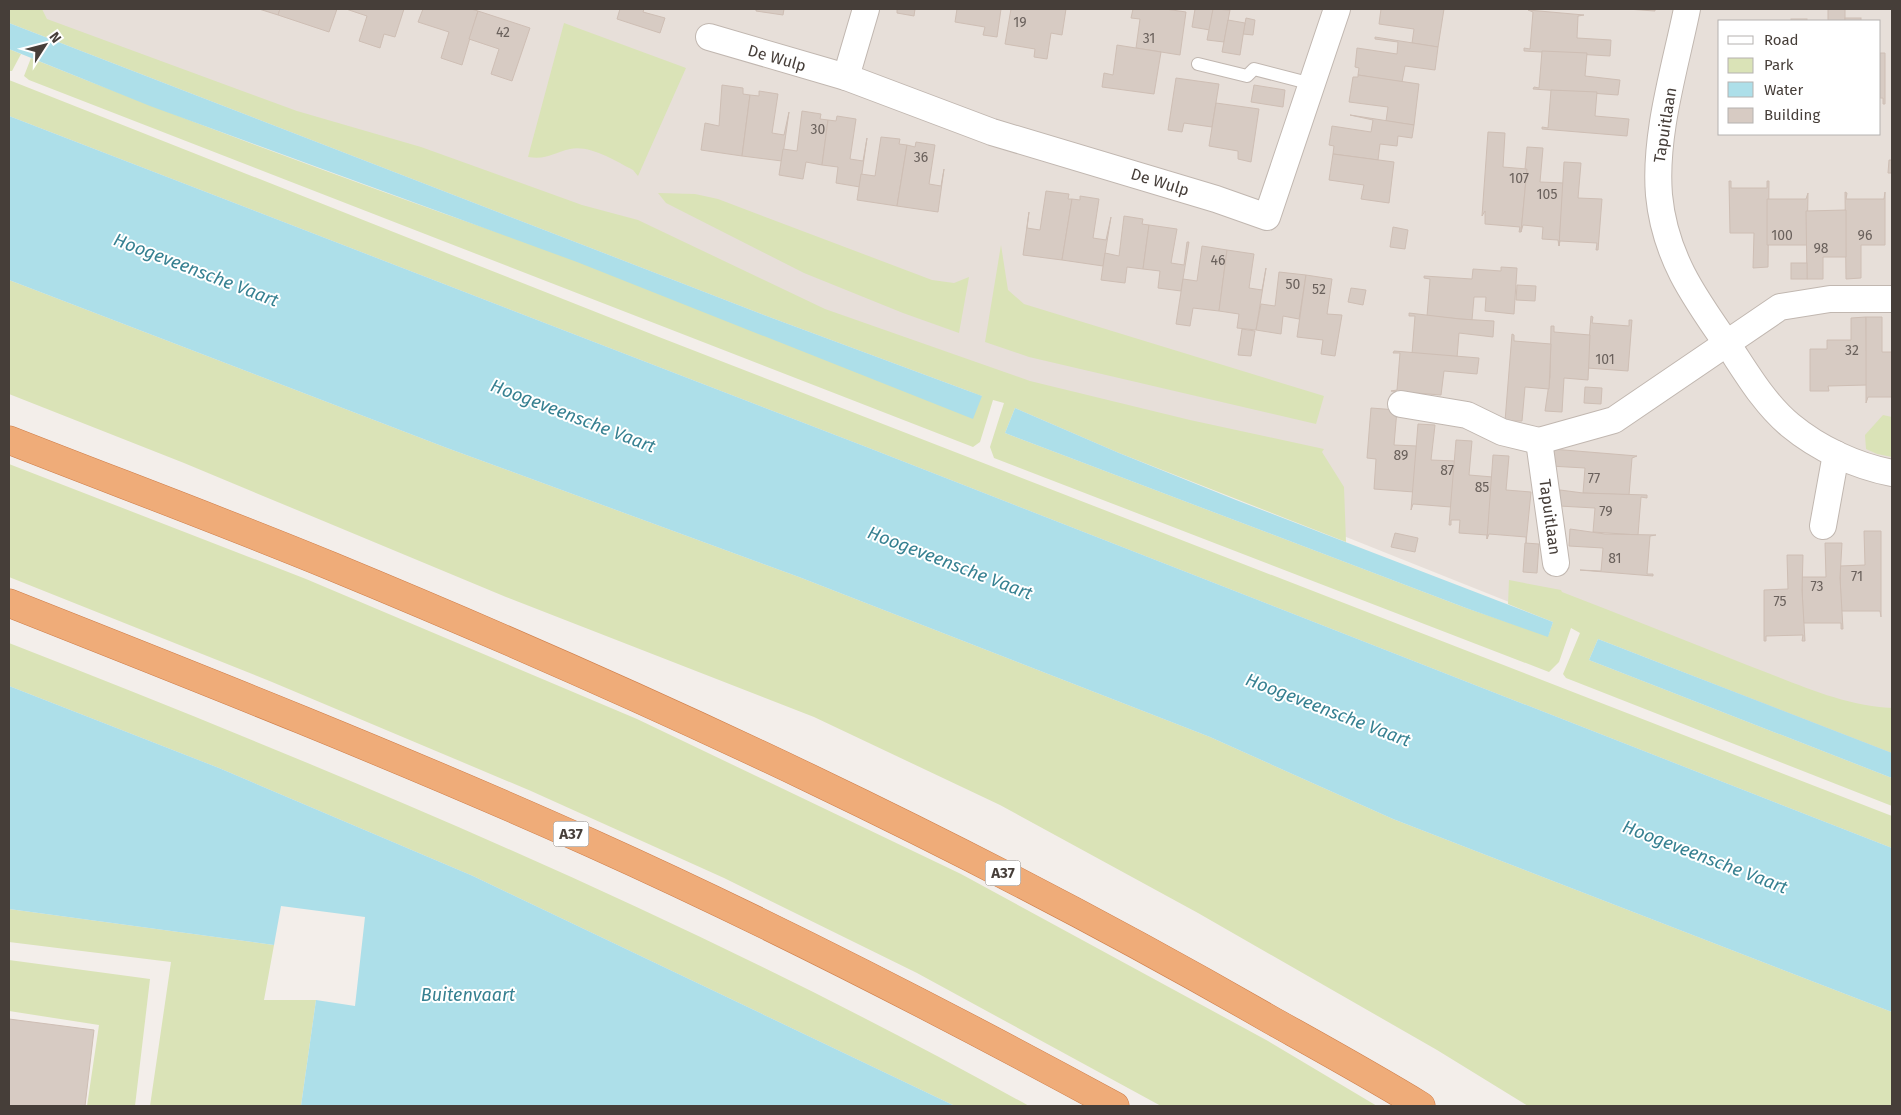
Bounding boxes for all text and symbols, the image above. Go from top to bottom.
house number: 19 [1013,14,1027,31]
north arrow [20,20,70,70]
legend [1718,20,1881,135]
house number: 42 [496,24,510,41]
text: N [46,29,65,46]
house number: 31 [1143,30,1155,47]
text: Road [1764,31,1799,49]
street label: De Wulp [746,41,808,75]
text: Park [1764,56,1794,74]
text: Water [1764,81,1803,99]
street label: Tapuitlaan [1650,86,1680,164]
text: Building [1764,106,1820,124]
house number: 30 [811,121,826,138]
house number: 36 [914,149,928,166]
street label: De Wulp [1129,164,1191,200]
house number: 107 [1509,170,1529,187]
house number: 105 [1537,186,1557,203]
house number: 100 [1771,227,1793,244]
house number: 96 [1858,227,1872,244]
water label: Hoogeveensche Vaart [111,228,282,312]
house number: 98 [1813,240,1829,257]
house number: 46 [1211,252,1225,269]
house number: 50 [1286,276,1301,293]
house number: 52 [1312,281,1326,298]
house number: 32 [1845,342,1859,359]
house number: 101 [1595,351,1615,368]
water label: Hoogeveensche Vaart [488,374,659,458]
house number: 89 [1394,447,1408,464]
house number: 87 [1440,462,1454,479]
house number: 77 [1588,470,1600,487]
street label: Tapuitlaan [1535,478,1565,556]
house number: 85 [1475,479,1489,496]
house number: 79 [1599,503,1613,520]
water label: Hoogeveensche Vaart [865,521,1036,605]
house number: 81 [1608,550,1622,567]
house number: 71 [1851,568,1863,585]
house number: 73 [1810,578,1824,595]
house number: 75 [1773,593,1787,610]
water label: Hoogeveensche Vaart [1243,668,1414,752]
water label: Hoogeveensche Vaart [1620,815,1791,899]
road number: A37 [554,822,588,846]
road number: A37 [986,860,1020,886]
water label: Buitenvaart [421,984,516,1006]

